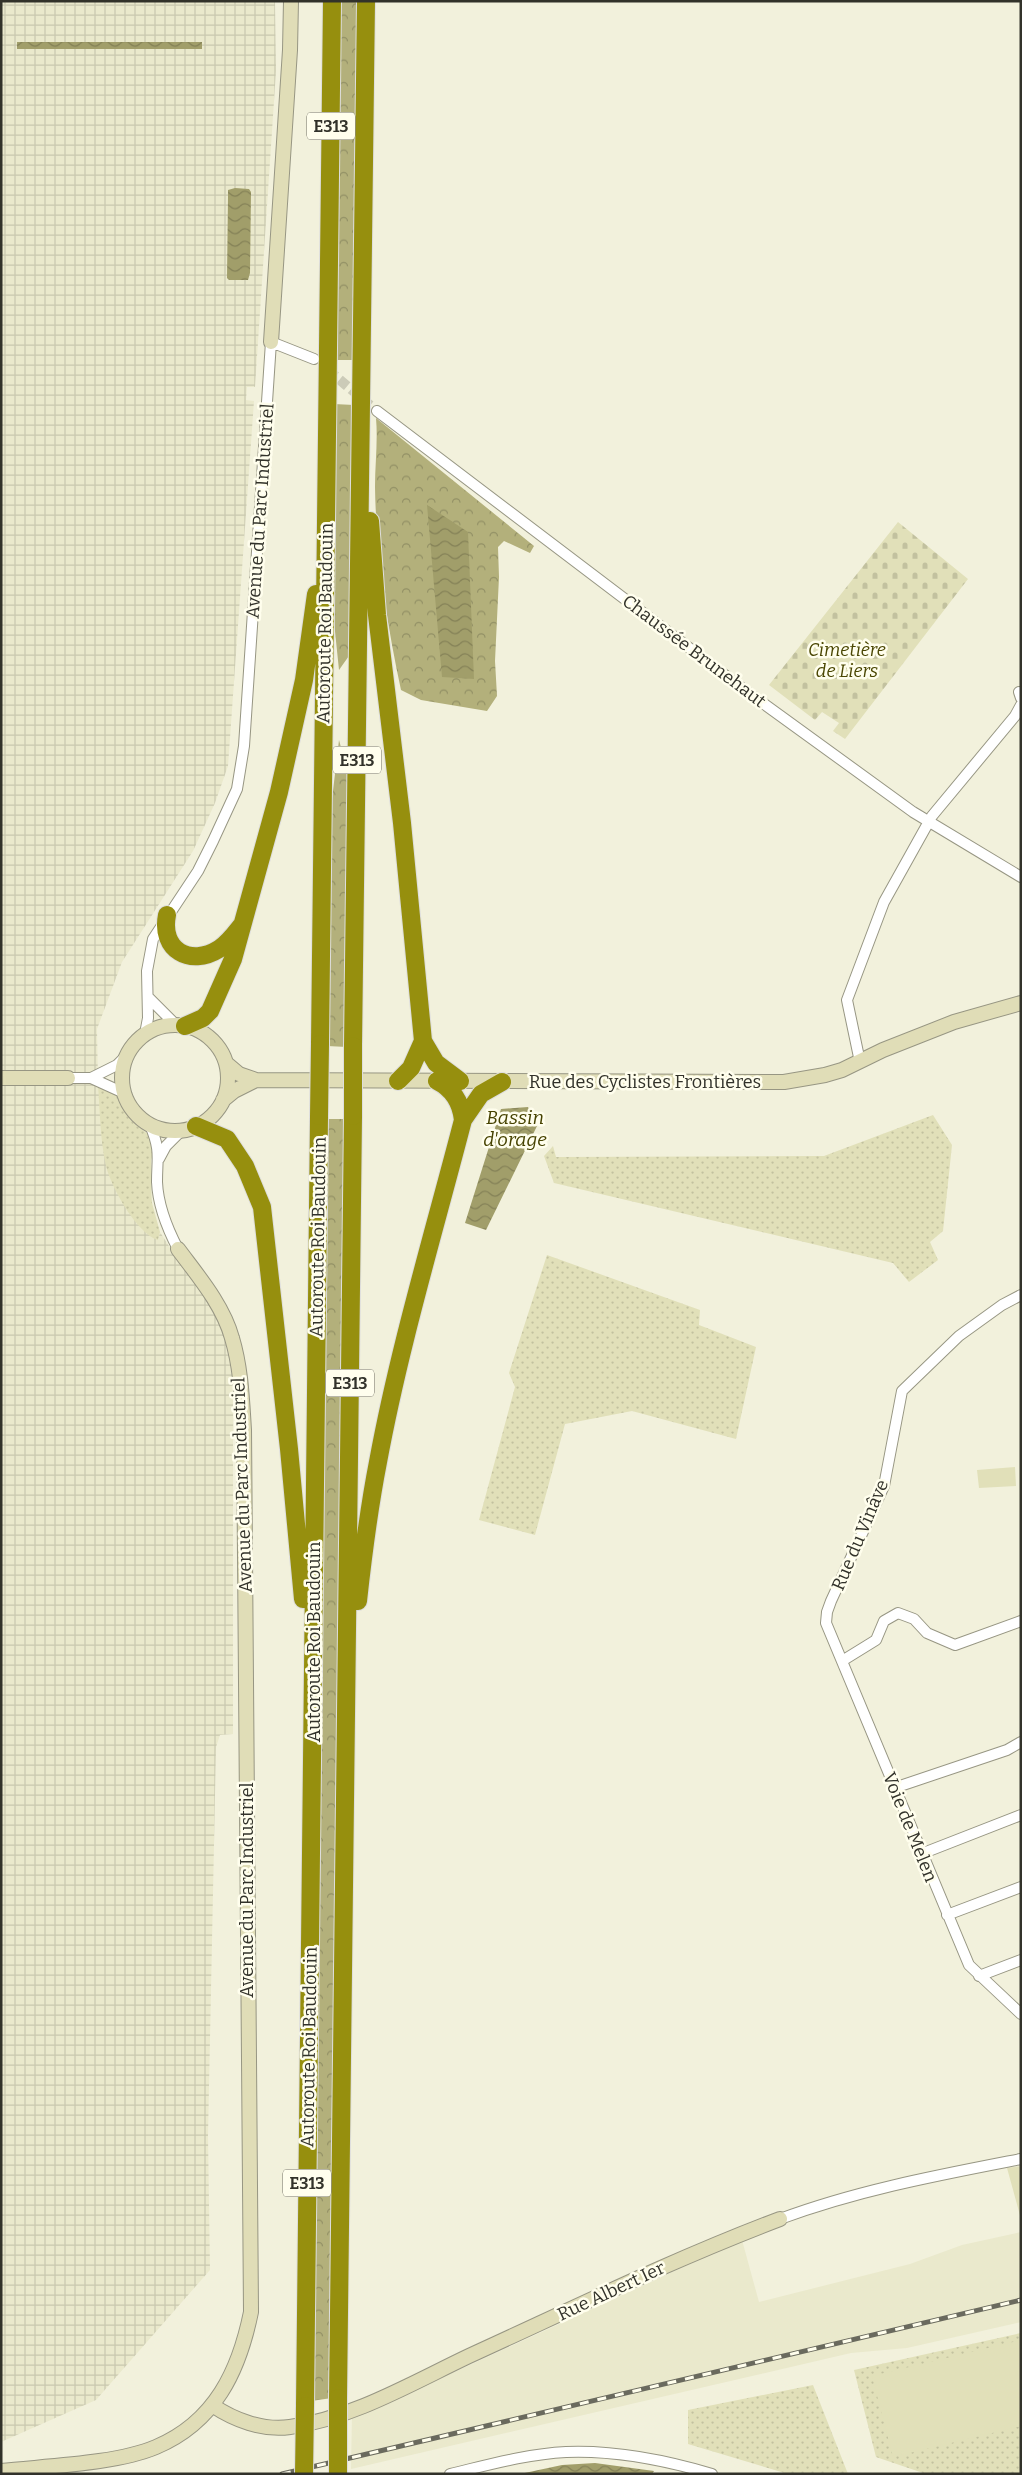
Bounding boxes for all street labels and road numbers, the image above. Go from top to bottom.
road number: E313 [307,112,355,140]
street label: Avenue du Parc Industriel [242,403,278,619]
street label: Autoroute Roi Baudouin [312,522,338,724]
street label: Chaussée Brunehaut [618,590,771,712]
road number: E313 [333,746,381,774]
street label: Rue des Cyclistes Frontières [529,1071,761,1093]
street label: Autoroute Roi Baudouin [305,1136,331,1338]
road number: E313 [326,1370,374,1396]
street label: Avenue du Parc Industriel [227,1377,257,1593]
street label: Rue du Vinâve [827,1476,893,1594]
street label: Autoroute Roi Baudouin [303,1541,325,1742]
street label: Voie de Melen [878,1769,942,1886]
street label: Avenue du Parc Industriel [236,1782,258,1998]
street label: Autoroute Roi Baudouin [296,1946,322,2148]
road number: E313 [283,2170,331,2196]
street label: Rue Albert Ier [554,2256,668,2325]

